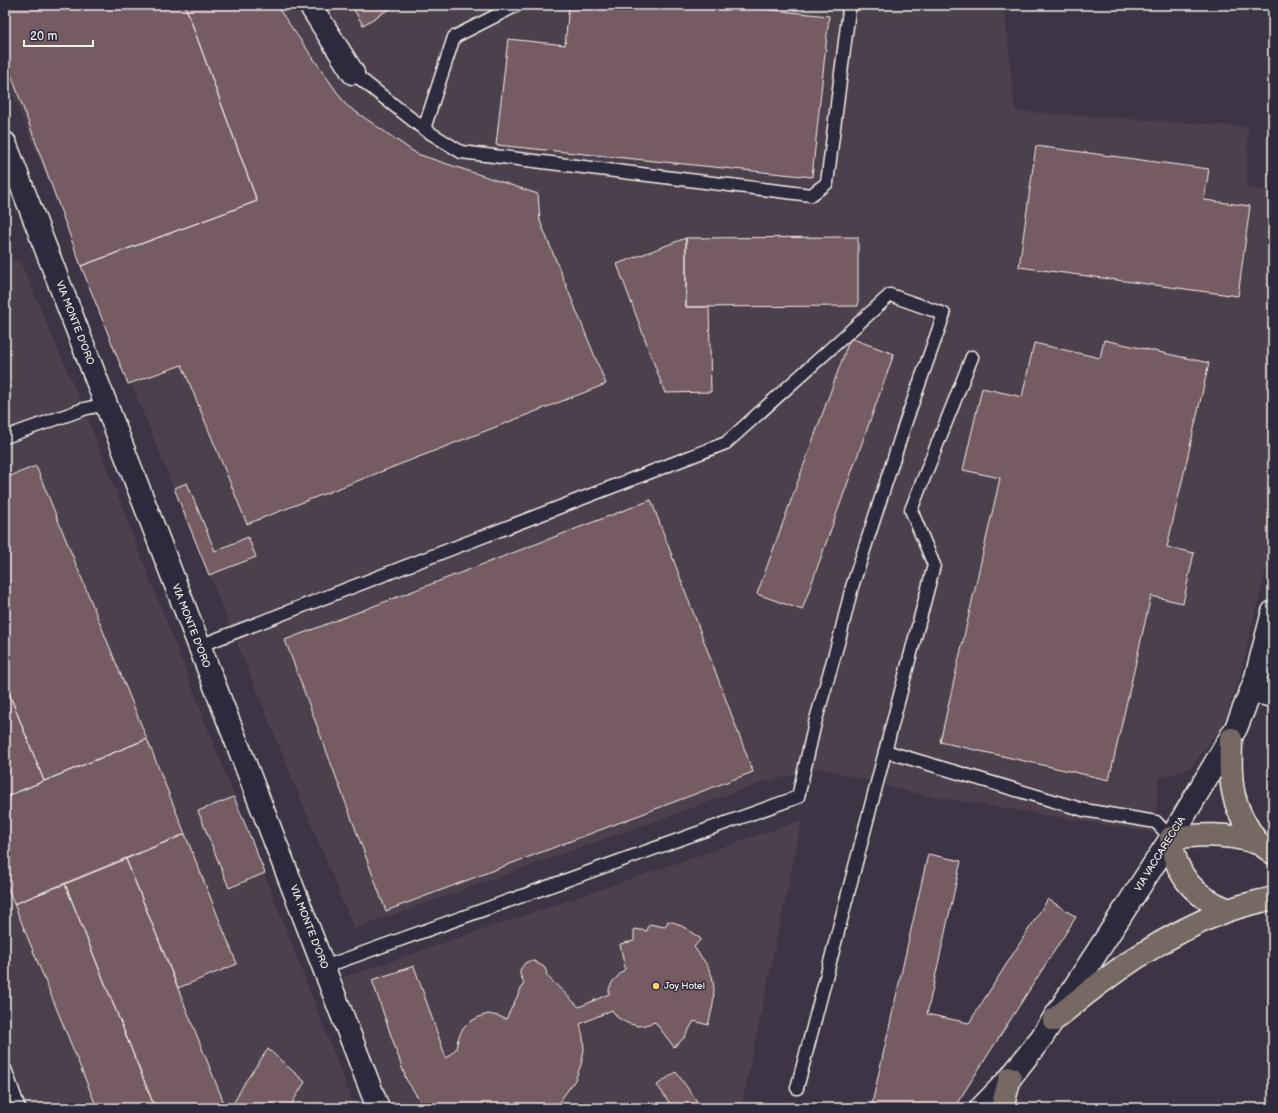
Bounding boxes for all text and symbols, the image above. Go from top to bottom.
scale bar [24,22,93,48]
text: 20 m [30,29,57,44]
street label: VIA MONTE D'ORO [53,279,97,367]
street label: VIA MONTE D'ORO [169,582,213,670]
street label: VIA VACCARECCIA [1132,813,1188,894]
street label: VIA MONTE D'ORO [287,883,331,971]
place label: Joy Hotel [664,980,705,992]
marker: Joy Hotel [651,981,661,991]

